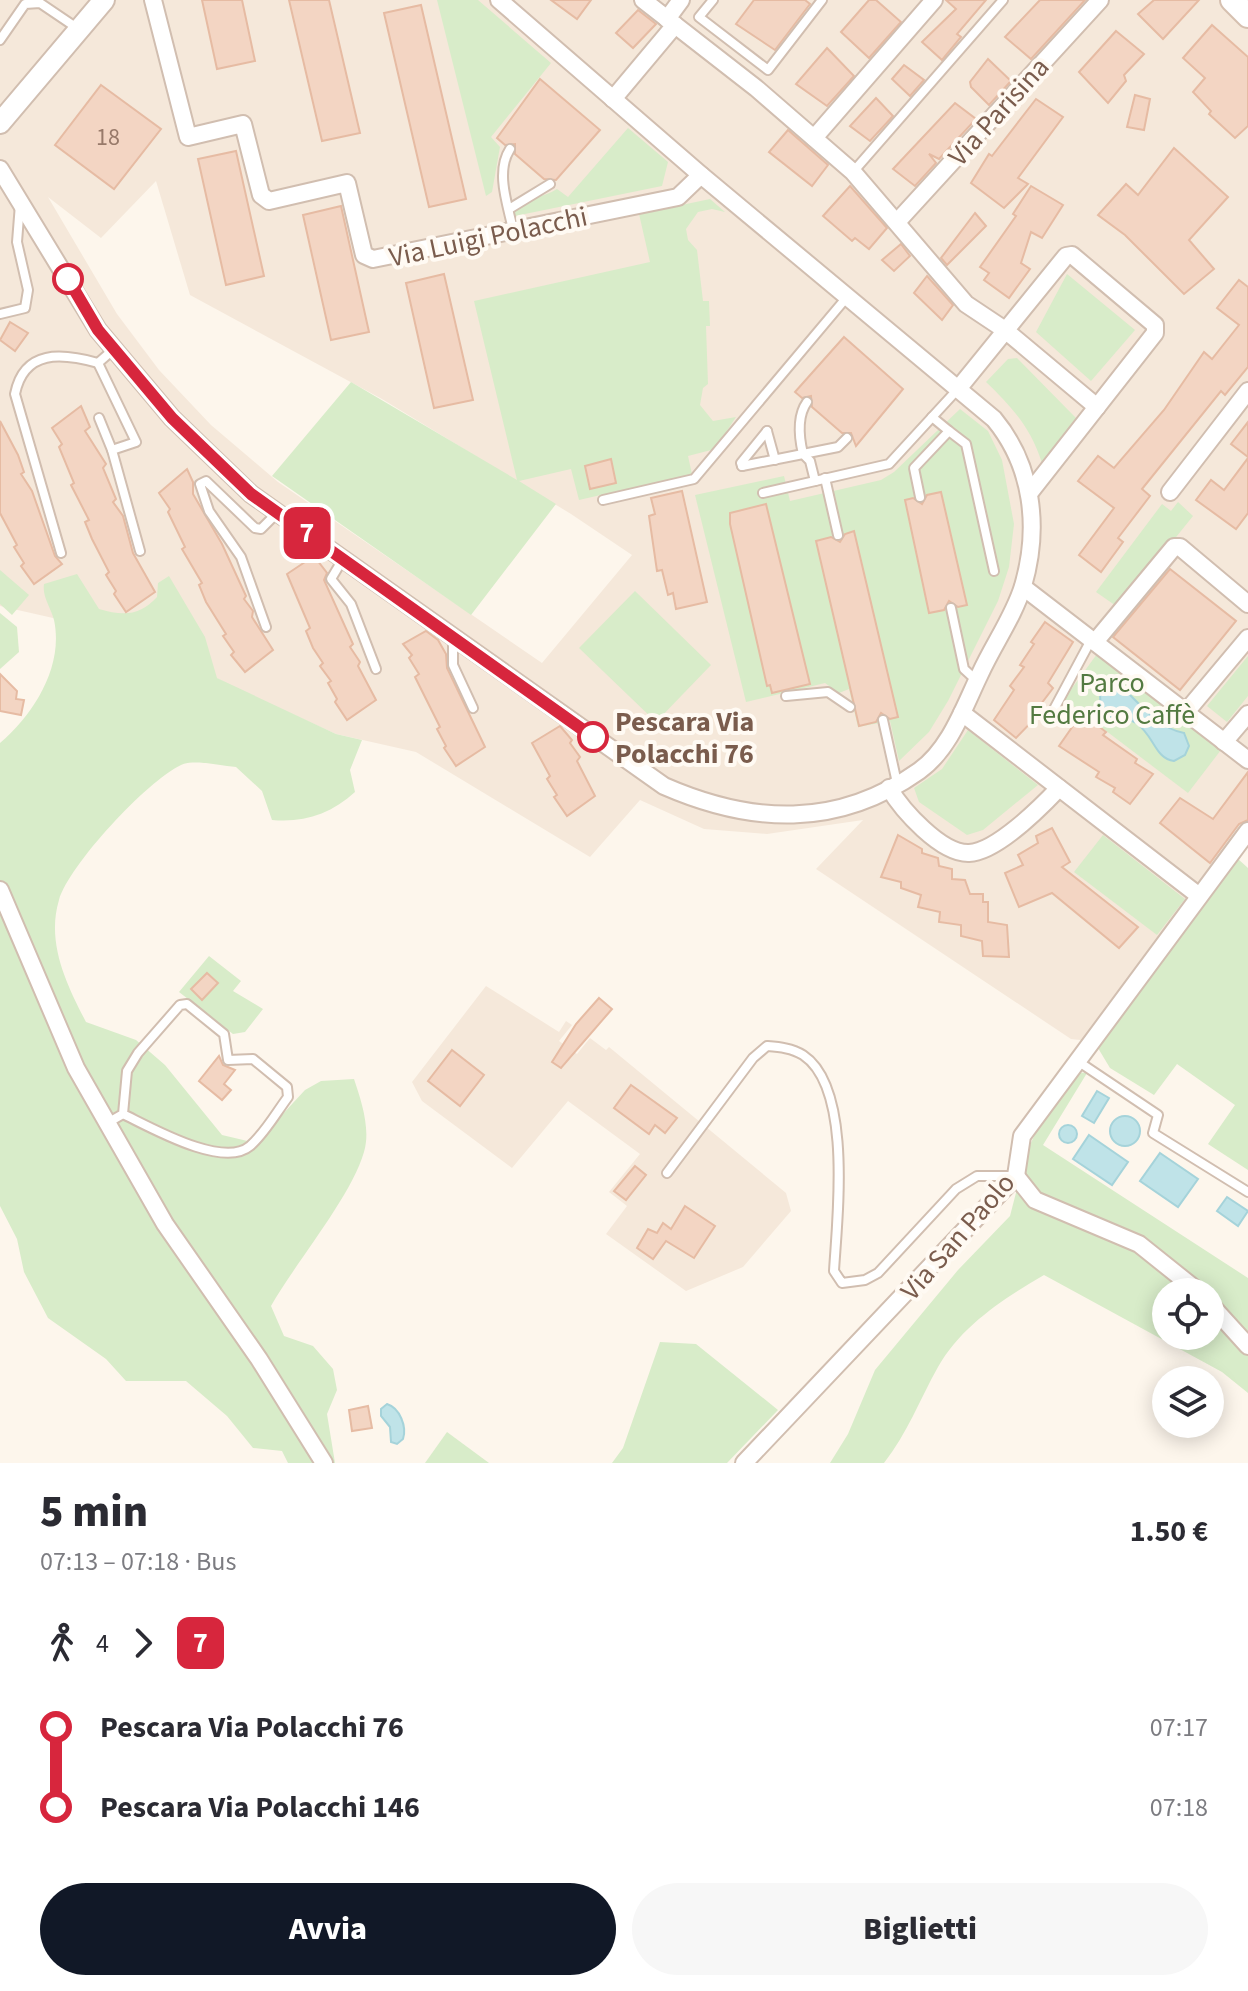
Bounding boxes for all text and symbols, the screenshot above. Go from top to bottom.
street label: Via Parisina [939,48,1059,175]
house number: 18 [96,120,120,155]
street label: Via Luigi Polacchi [385,196,591,278]
unlabelled marker [53,264,83,294]
line badge: 7 [281,507,333,559]
text: 7 [300,513,314,553]
park label: Parco Federico Caffè [1029,663,1195,735]
place label: Pescara Via Polacchi 76 [615,702,754,774]
marker: Pescara Via Polacchi 76 [578,722,608,752]
street label: Via San Paolo [891,1164,1024,1309]
map controls [1152,1278,1224,1438]
button: locate [1152,1278,1224,1350]
button: layers [1152,1366,1224,1438]
text: 5 min [40,1481,148,1544]
text: 1.50 € [1130,1510,1208,1553]
text: 07:13 – 07:18 · Bus [40,1543,236,1580]
icon: walk [40,1621,84,1665]
icon: forward [121,1621,165,1665]
text: 7 [193,1623,208,1663]
text: 4 [96,1625,109,1662]
text: Pescara Via Polacchi 76 [100,1706,404,1749]
text: 07:17 [1150,1709,1208,1746]
text: Pescara Via Polacchi 146 [100,1786,420,1829]
text: 07:18 [1150,1789,1208,1826]
button: Avvia [40,1883,616,1975]
button: Biglietti [632,1883,1208,1975]

